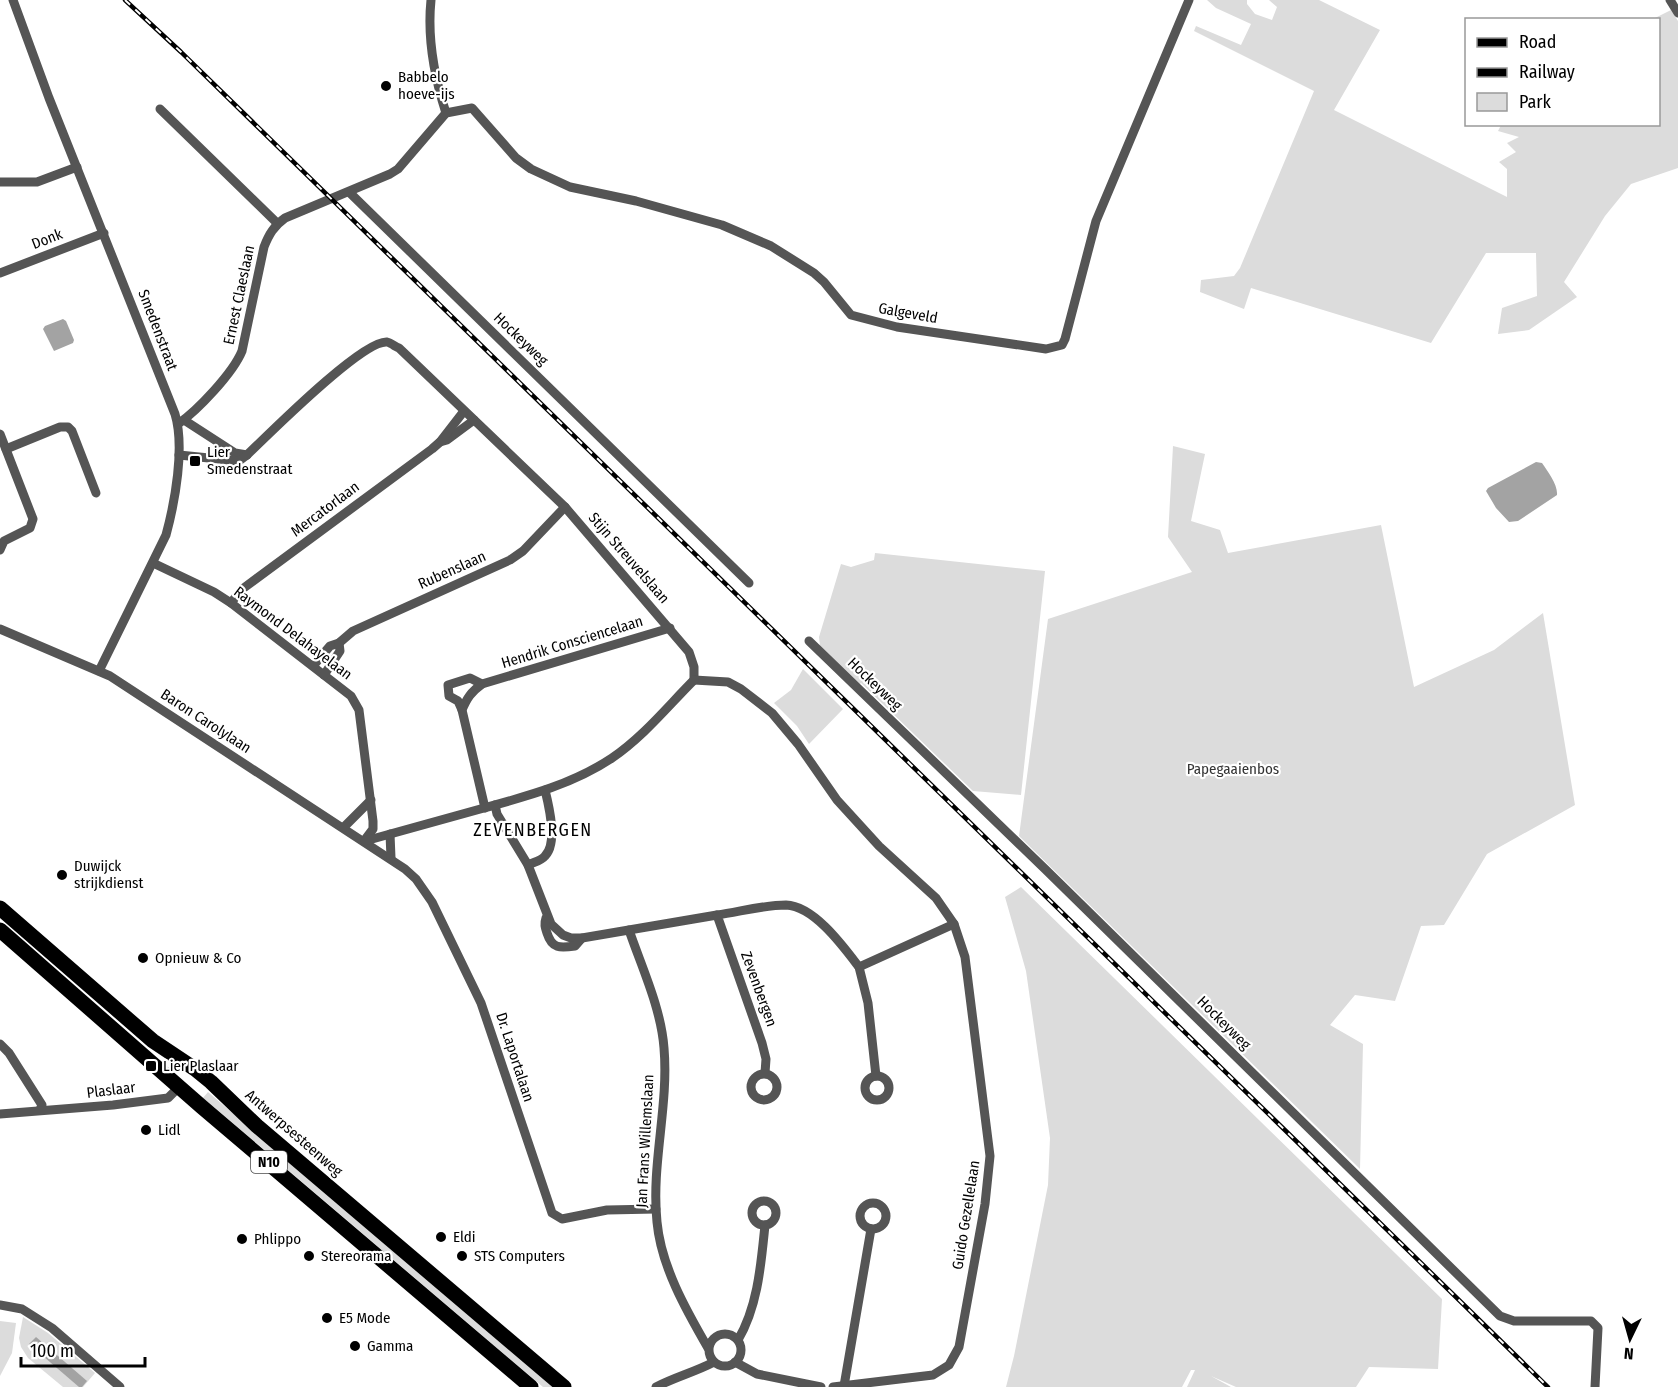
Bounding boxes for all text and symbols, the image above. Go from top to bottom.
legend [1465,18,1660,126]
text: Road [1519,31,1556,53]
text: Railway [1519,61,1575,83]
place label: Babbelo hoeve-ijs [398,68,455,103]
marker: Babbelo hoeve-ijs [379,79,393,93]
text: Park [1519,91,1552,113]
street label: Donk [29,225,65,253]
street label: Ernest Claeslaan [220,244,258,346]
street label: Smedenstraat [134,287,182,373]
street label: Galgeveld [877,299,939,327]
street label: Hockeyweg [490,309,552,369]
place label: Lier Smedenstraat [207,443,292,478]
marker: Lier Smedenstraat [188,454,202,468]
street label: Mercatorlaan [287,478,363,540]
street label: Stijn Streuvelslaan [585,509,673,607]
street label: Rubenslaan [415,547,489,593]
street label: Raymond Delahayelaan [230,583,356,683]
street label: Hendrik Consciencelaan [499,612,645,672]
street label: Hockeyweg [844,654,906,714]
street label: Baron Carolylaan [157,685,255,757]
park label: Papegaaienbos [1187,760,1279,778]
district label: ZEVENBERGEN [473,819,593,841]
place label: Duwijck strijkdienst [74,857,144,892]
marker: Duwijck strijkdienst [55,868,69,882]
place label: Opnieuw & Co [155,949,242,967]
street label: Zevenbergen [737,949,781,1029]
marker: Opnieuw & Co [136,951,150,965]
street label: Hockeyweg [1193,992,1255,1054]
street label: Dr. Laportalaan [492,1010,538,1104]
place label: Lier Plaslaar [163,1057,239,1075]
marker: Lier Plaslaar [144,1059,158,1073]
street label: Jan Frans Willemslaan [633,1074,657,1208]
street label: Plaslaar [86,1078,137,1102]
street label: Antwerpsesteenweg [242,1086,346,1180]
place label: Lidl [158,1121,180,1139]
marker: Lidl [139,1123,153,1137]
road number: N10 [251,1151,287,1173]
street label: Guido Gezellelaan [948,1159,984,1271]
place label: Eldi [453,1228,476,1246]
place label: Phlippo [254,1230,301,1248]
marker: Eldi [434,1230,448,1244]
marker: Phlippo [235,1232,249,1246]
place label: Stereorama [321,1247,392,1265]
place label: STS Computers [474,1247,565,1265]
marker: Stereorama [302,1249,316,1263]
marker: STS Computers [455,1249,469,1263]
place label: E5 Mode [339,1309,390,1327]
north arrow [1600,1309,1660,1369]
marker: E5 Mode [320,1311,334,1325]
scale bar [21,1330,146,1368]
place label: Gamma [367,1337,413,1355]
marker: Gamma [348,1339,362,1353]
text: 100 m [30,1340,74,1362]
text: N [1623,1344,1634,1363]

